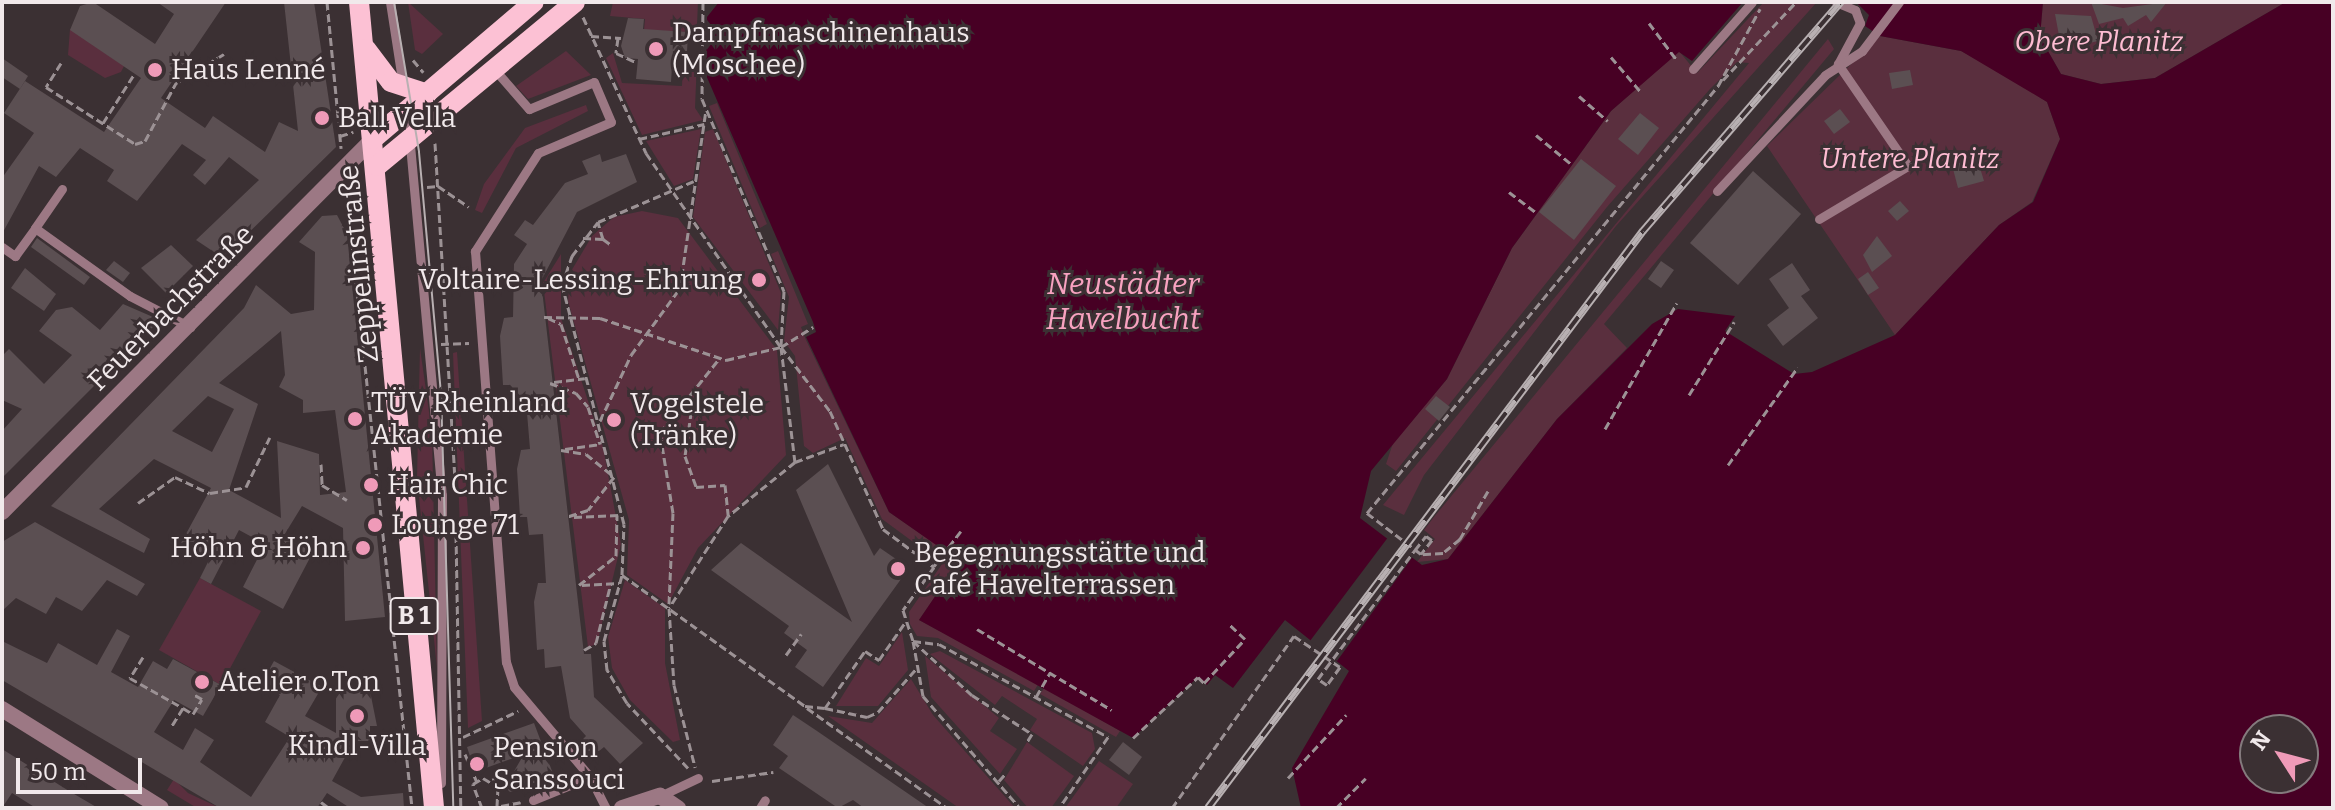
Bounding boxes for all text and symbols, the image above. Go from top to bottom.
place label: Dampfmaschinenhaus (Moschee) [672,16,970,82]
park label: Obere Planitz [2015,25,2183,59]
marker: Dampfmaschinenhaus (Moschee) [647,40,665,58]
place label: Haus Lenné [171,53,326,87]
marker: Haus Lenné [146,61,164,79]
place label: Ball Vella [338,101,456,135]
marker: Ball Vella [313,109,331,127]
park label: Untere Planitz [1821,142,1999,176]
street label: Zeppelinstraße [332,163,386,365]
street label: Feuerbachstraße [81,218,261,398]
place label: Voltaire-Lessing-Ehrung [419,263,743,297]
water label: Neustädter Havelbucht [1046,266,1200,336]
marker: Voltaire-Lessing-Ehrung [750,271,768,289]
place label: TÜV Rheinland Akademie [371,386,567,452]
place label: Vogelstele (Tränke) [630,387,764,453]
marker: TÜV Rheinland Akademie [346,410,364,428]
marker: Vogelstele (Tränke) [605,411,623,429]
place label: Hair Chic [387,468,508,502]
marker: Hair Chic [362,476,380,494]
place label: Lounge 71 [391,508,519,542]
marker: Lounge 71 [366,516,384,534]
place label: Höhn & Höhn [170,531,347,565]
place label: Begegnungsstätte und Café Havelterrassen [914,536,1206,602]
marker: Höhn & Höhn [354,539,372,557]
marker: Begegnungsstätte und Café Havelterrassen [889,560,907,578]
road number: B 1 [388,594,440,638]
place label: Atelier o.Ton [218,665,380,699]
marker: Atelier o.Ton [193,673,211,691]
marker: Kindl-Villa [348,707,366,725]
north arrow [2239,714,2319,794]
text: N [2245,726,2277,756]
place label: Kindl-Villa [288,729,426,763]
place label: Pension Sanssouci [493,731,625,797]
scale bar [20,742,146,792]
marker: Pension Sanssouci [468,755,486,773]
text: 50 m [30,758,86,786]

